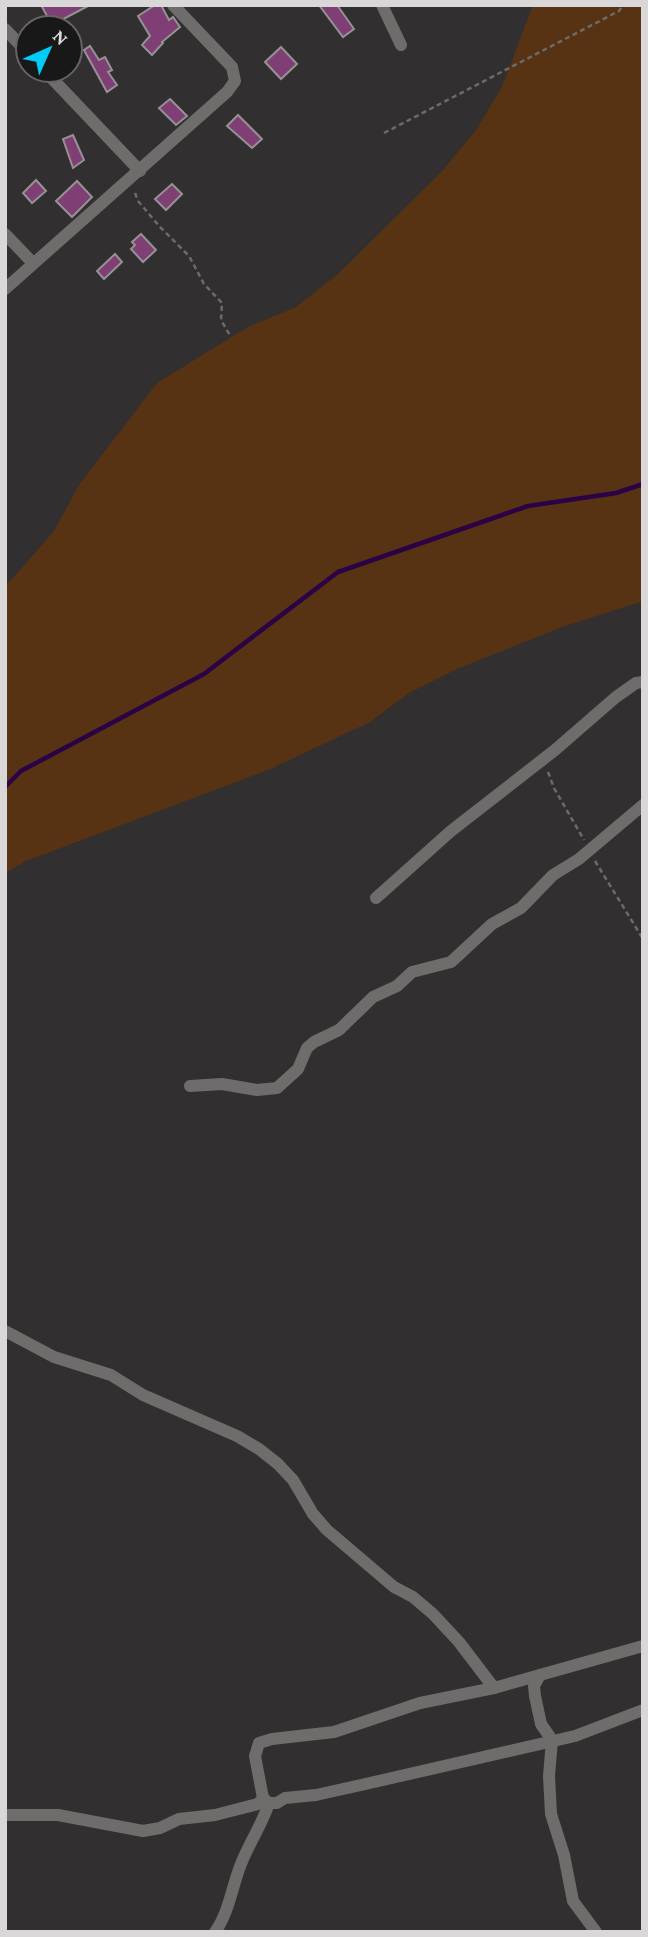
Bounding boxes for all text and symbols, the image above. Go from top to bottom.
north arrow [14,14,84,84]
text: N [49,25,73,49]

